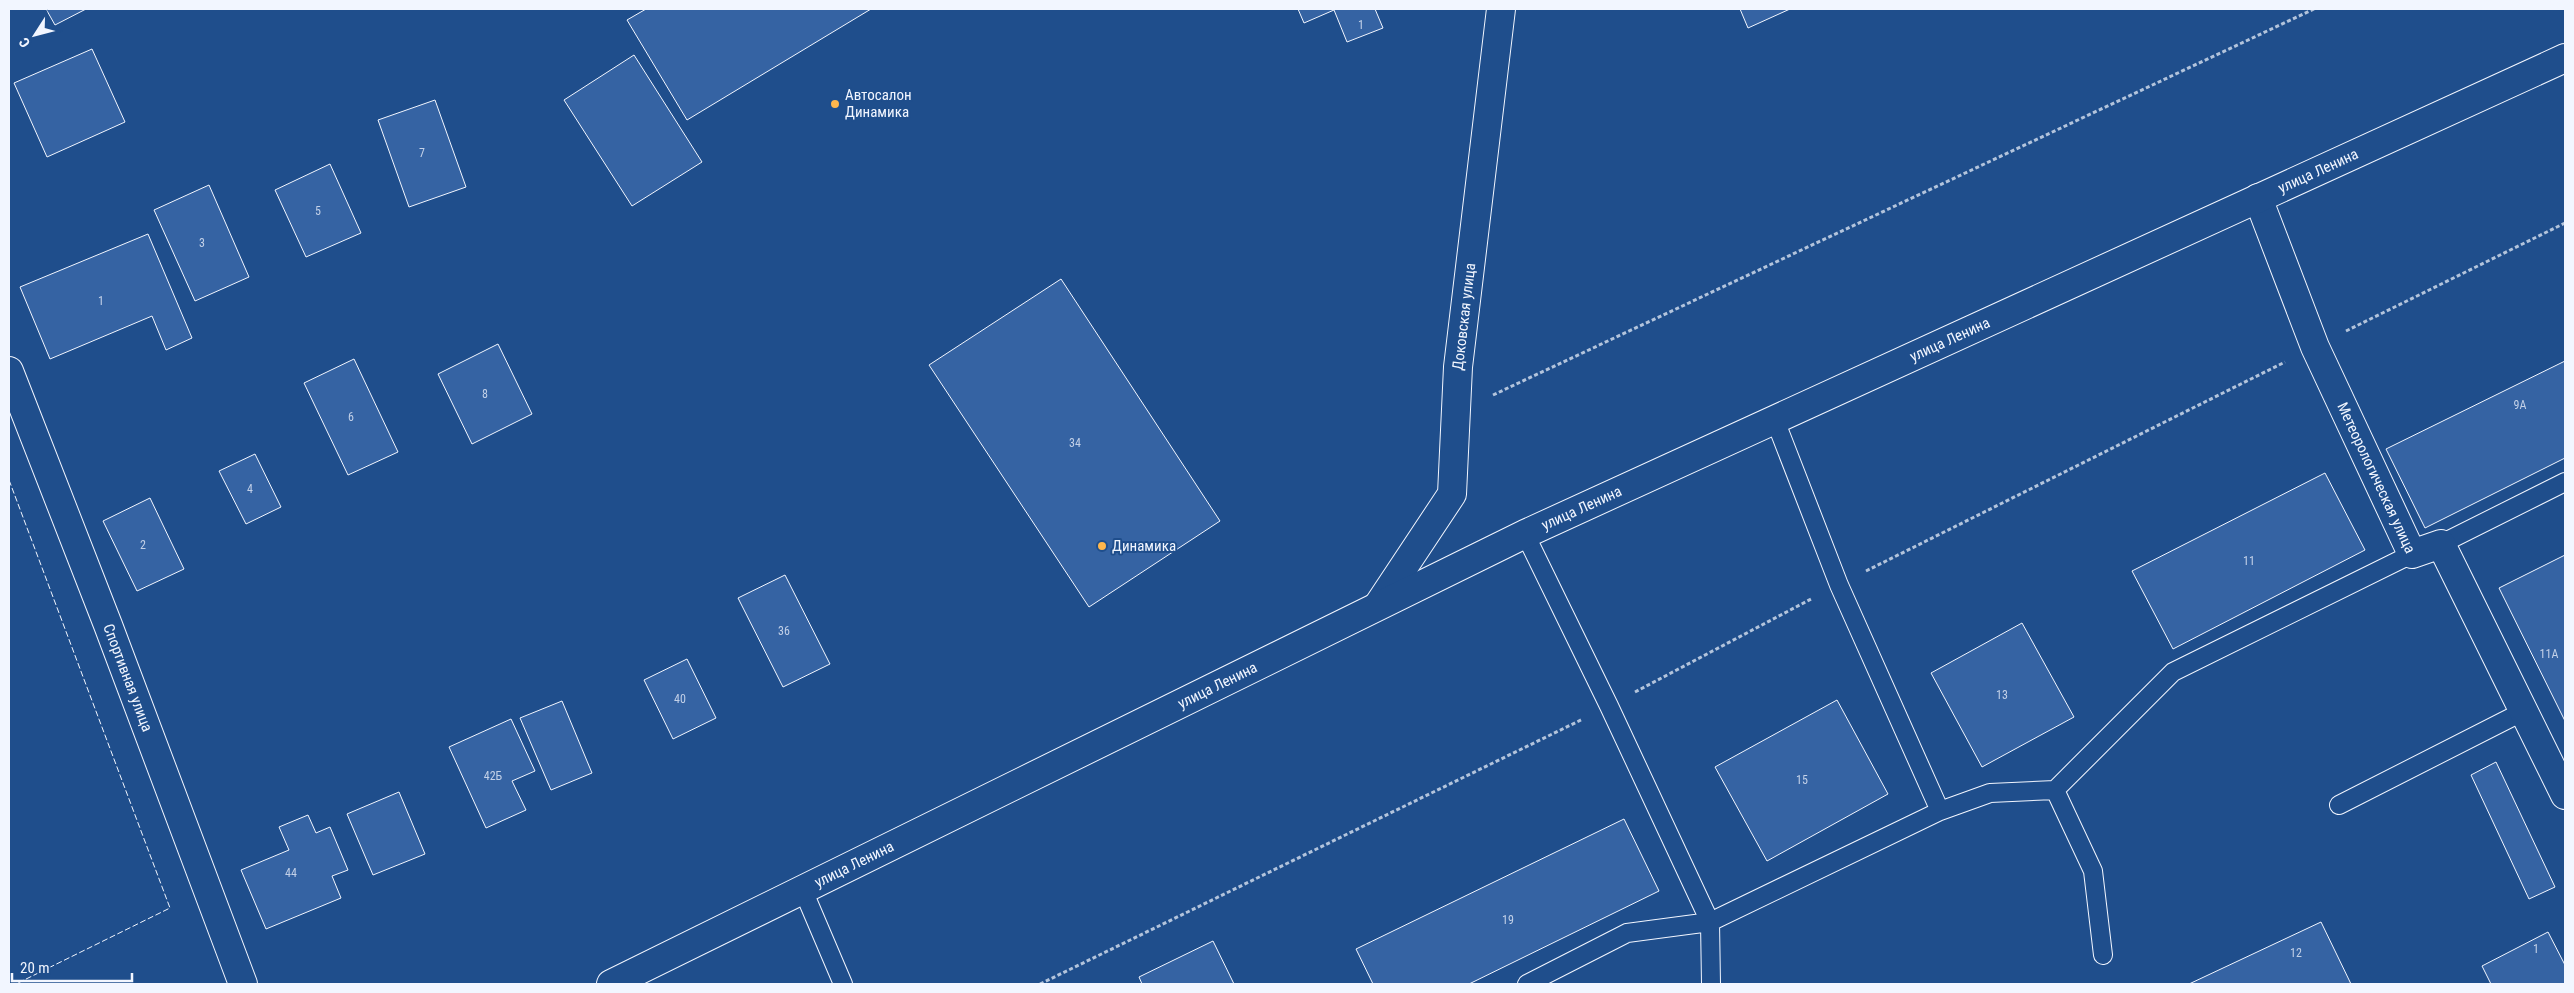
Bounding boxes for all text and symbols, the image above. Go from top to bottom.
north arrow [10,10,60,60]
house number: 1 [1358,18,1364,32]
text: С [16,35,33,51]
place label: Автосалон Динамика [845,86,912,121]
marker: Автосалон Динамика [829,98,841,110]
street label: улица Ленина [2275,145,2361,197]
house number: 7 [419,146,425,160]
house number: 5 [315,204,321,218]
house number: 3 [199,236,205,250]
street label: Доковская улица [1449,262,1479,371]
house number: 1 [98,294,104,308]
street label: улица Ленина [1907,313,1993,366]
house number: 8 [482,387,488,401]
house number: 9А [2514,398,2527,412]
street label: Метеорологическая улица [2333,400,2419,556]
house number: 6 [348,410,354,424]
house number: 34 [1069,436,1081,450]
house number: 4 [247,482,253,496]
street label: улица Ленина [1539,482,1624,534]
place label: Динамика [1112,537,1176,555]
house number: 2 [140,538,146,552]
marker: Динамика [1096,540,1108,552]
house number: 11 [2243,554,2255,568]
street label: Спортивная улица [99,621,156,734]
house number: 36 [778,624,790,638]
house number: 11А [2540,647,2558,661]
street label: улица Ленина [1175,658,1260,713]
house number: 13 [1996,688,2008,702]
house number: 40 [674,692,686,706]
house number: 42Б [484,769,503,783]
house number: 15 [1796,773,1808,787]
street label: улица Ленина [812,837,897,891]
house number: 44 [285,866,297,880]
house number: 19 [1502,913,1514,927]
house number: 1 [2533,942,2539,956]
house number: 12 [2290,946,2302,960]
scale bar [12,950,132,982]
text: 20 m [20,959,50,977]

